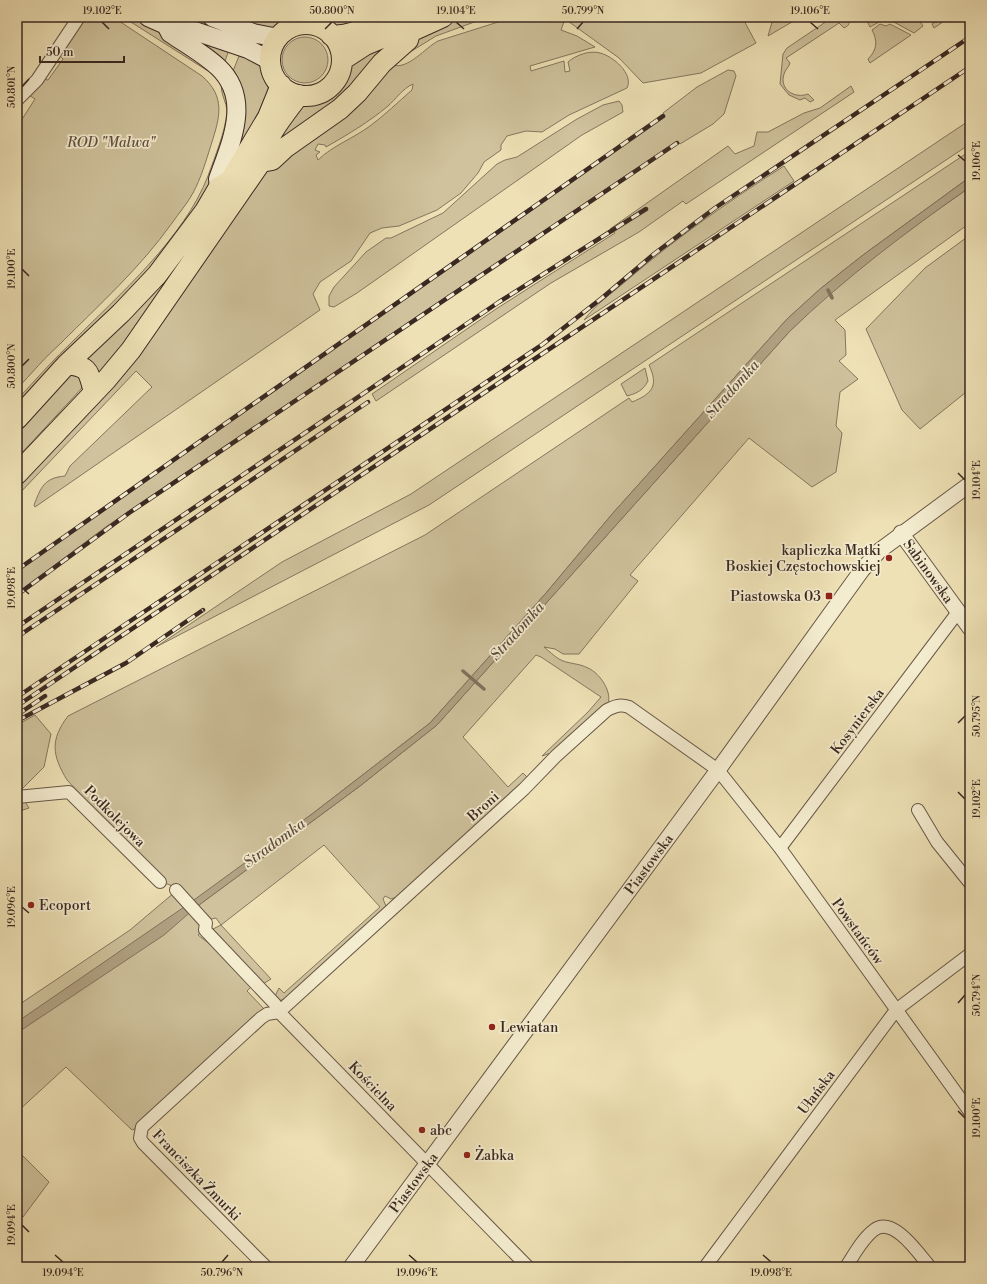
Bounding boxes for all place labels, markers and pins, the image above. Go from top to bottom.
place label: kapliczka Matki Boskiej Częstochowskiej [725,542,881,576]
marker: kapliczka Matki Boskiej Częstochowskiej [884,553,894,563]
place label: Piastowska 03 [730,588,821,606]
marker: Piastowska 03 [824,591,834,601]
place label: Ecoport [39,897,91,915]
marker: Ecoport [26,900,36,910]
place label: Lewiatan [500,1019,559,1037]
marker: Lewiatan [487,1022,497,1032]
place label: abc [430,1122,452,1140]
marker: abc [417,1125,427,1135]
place label: Żabka [475,1145,515,1165]
marker: Żabka [462,1150,472,1160]

